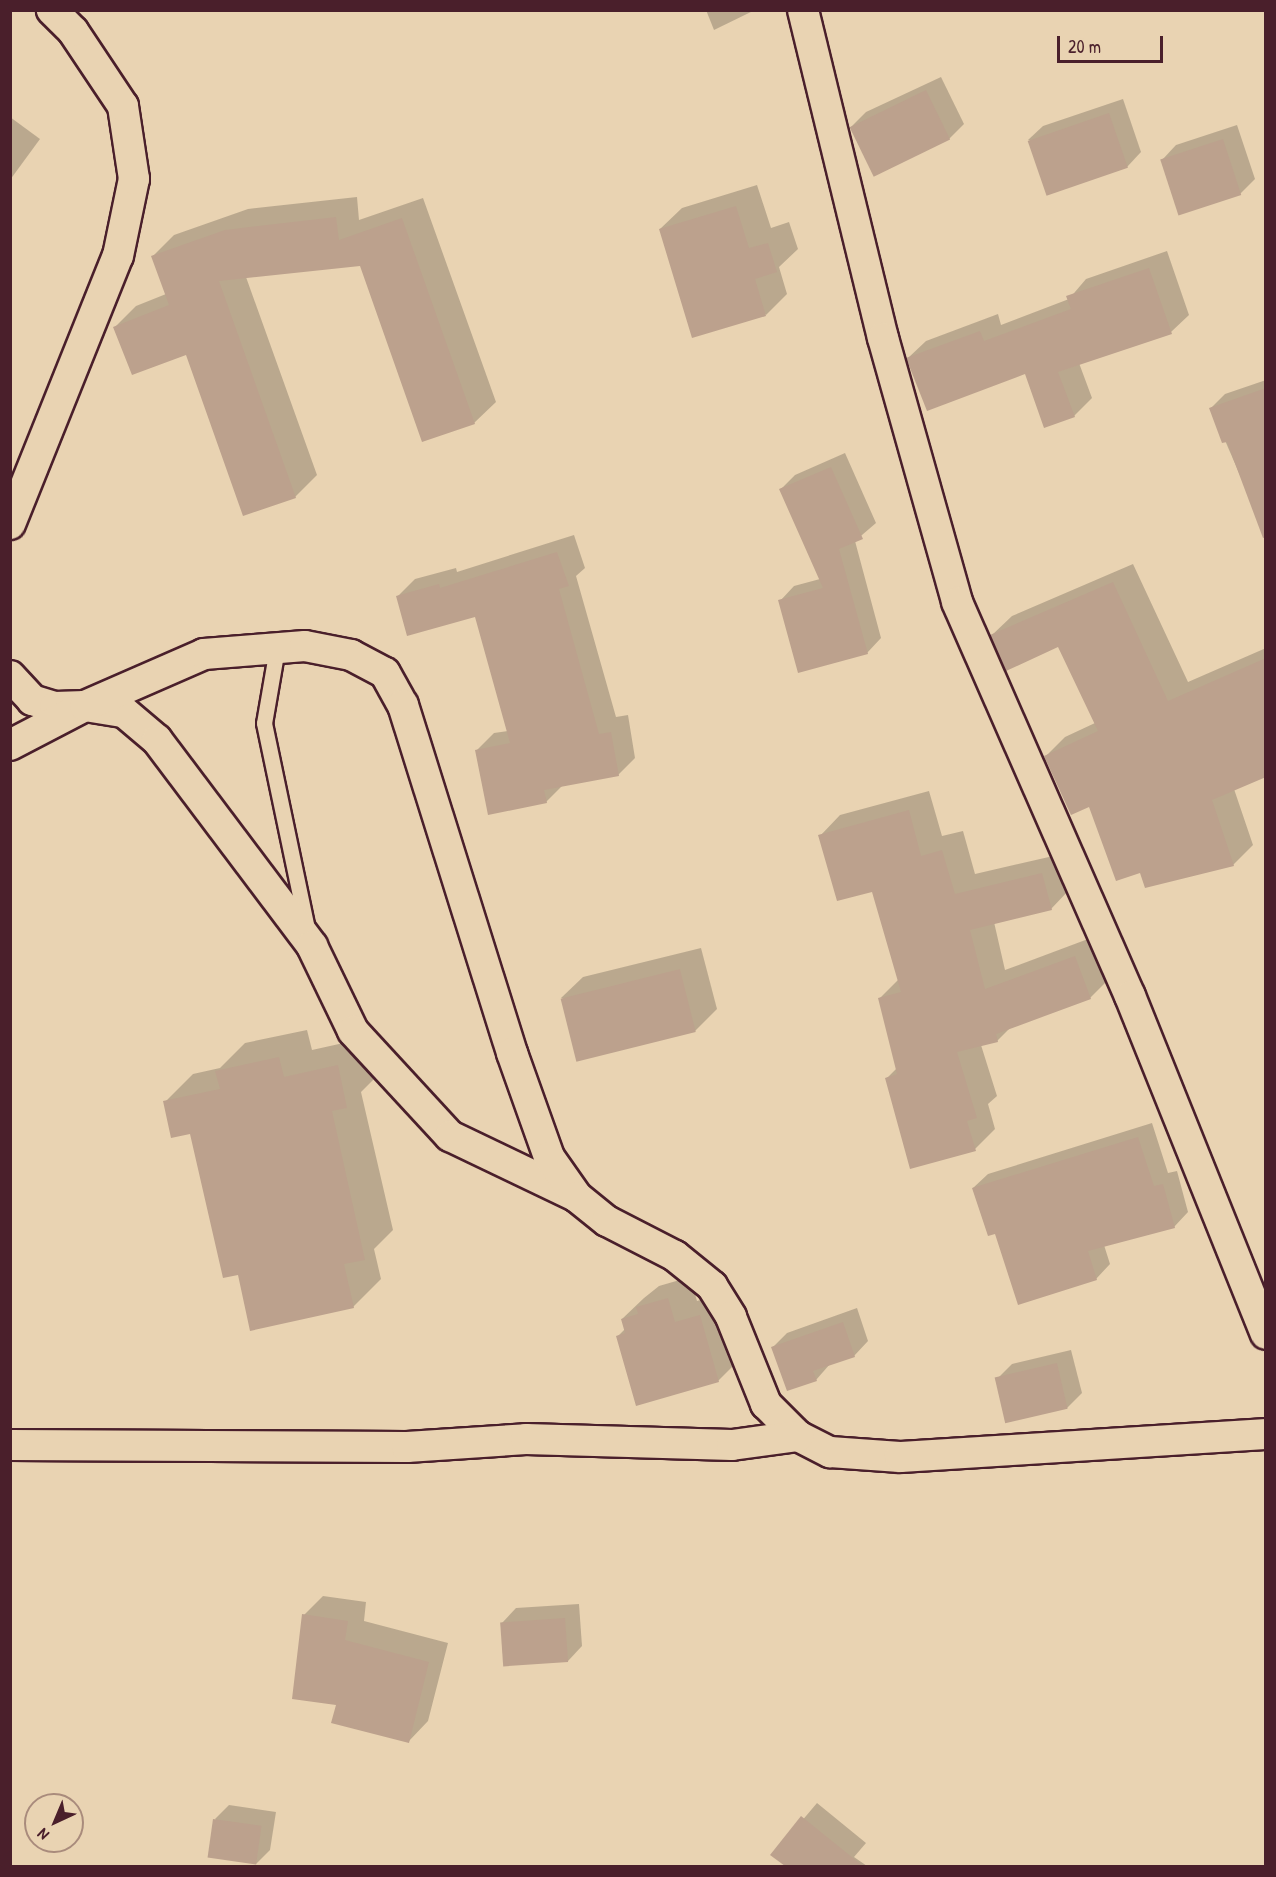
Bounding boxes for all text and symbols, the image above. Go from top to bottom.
scale bar [1060,24,1166,62]
text: 20 m [1068,34,1101,59]
north arrow [24,1793,84,1853]
text: N [32,1824,54,1845]

